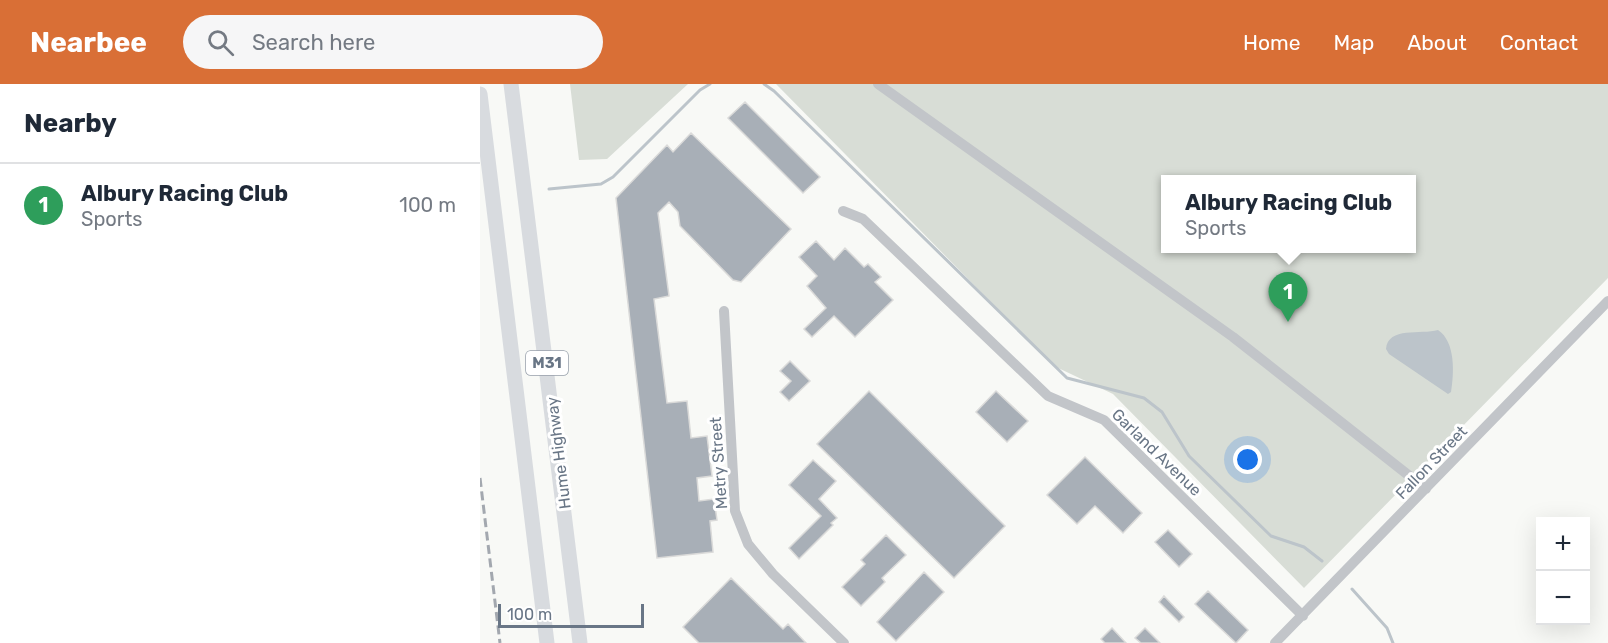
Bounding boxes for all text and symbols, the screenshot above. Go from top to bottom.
search box [183,15,603,69]
text: Nearbee [30,26,147,59]
icon: search [204,26,237,59]
text: Search here [252,29,375,56]
text: Home [1243,30,1300,55]
text: Map [1333,30,1374,55]
text: About [1407,30,1467,55]
text: Contact [1500,30,1578,55]
text: Nearby [24,108,117,139]
popup [1161,175,1416,253]
text: Albury Racing Club [81,180,288,207]
text: Albury Racing Club [1185,189,1392,216]
text: 1 [39,193,48,217]
text: 100 m [399,193,456,217]
text: Sports [81,207,142,231]
text: Sports [1185,216,1246,240]
pin: 1 [1268,272,1308,322]
road number: M31 [526,351,568,375]
street label: Hume Highway [542,396,575,510]
street label: Garland Avenue [1108,405,1205,500]
street label: Metry Street [706,416,731,510]
street label: Fallon Street [1392,422,1471,503]
your location [1233,445,1262,474]
map controls [1536,517,1590,625]
button: + [1536,517,1590,571]
button: − [1536,571,1590,625]
scale bar [498,601,644,628]
text: 100 m [507,605,552,624]

